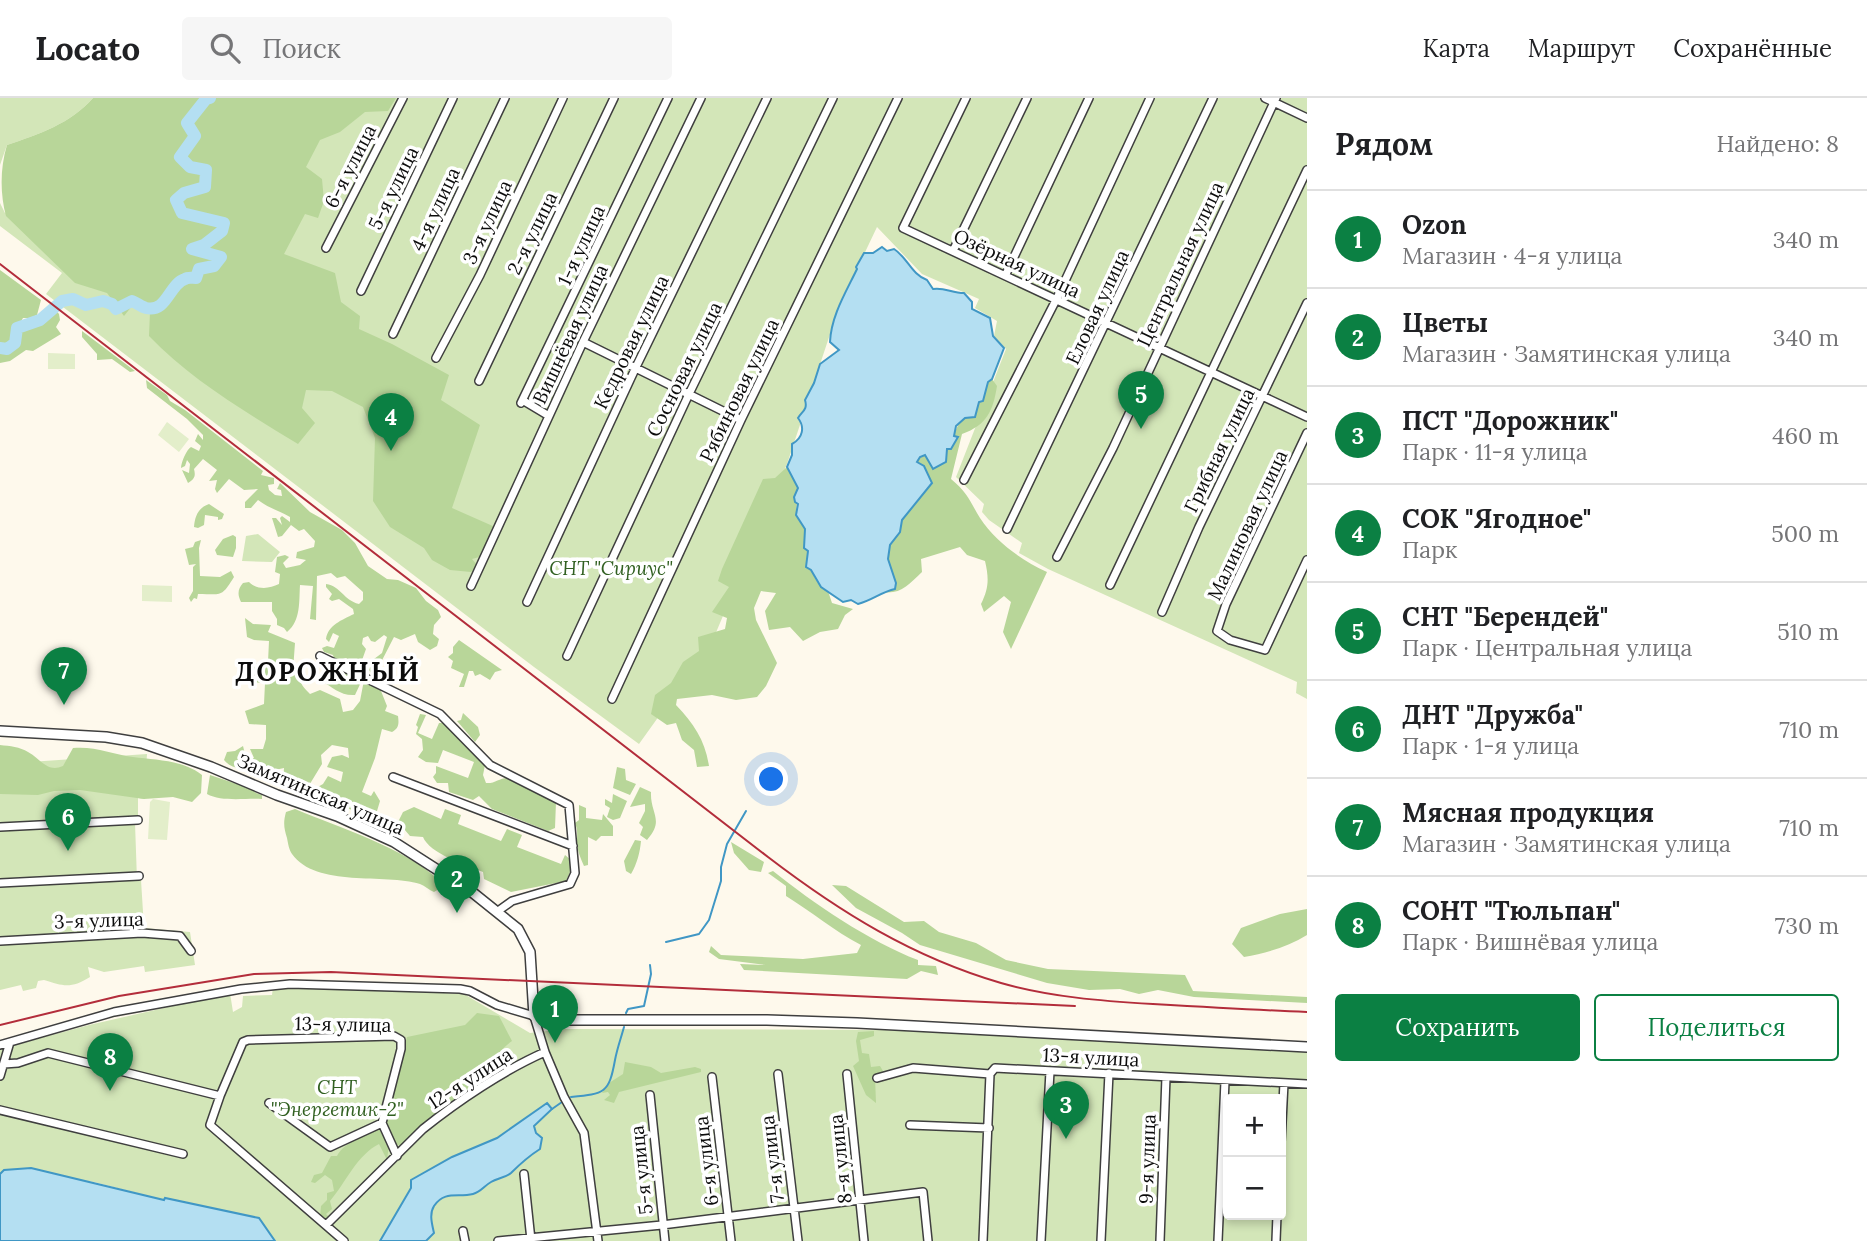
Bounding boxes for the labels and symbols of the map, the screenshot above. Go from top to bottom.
street label: 6-я улица [319,120,381,212]
street label: 5-я улица [363,142,424,234]
street label: 4-я улица [405,163,465,255]
street label: 3-я улица [457,176,517,268]
street label: Центральная улица [1131,177,1229,350]
street label: 2-я улица [502,188,562,278]
street label: 1-я улица [552,201,610,289]
street label: Озёрная улица [950,223,1084,303]
street label: Еловая улица [1060,246,1134,368]
street label: Вишнёвая улица [527,260,613,408]
street label: Кедровая улица [588,271,674,413]
street label: Сосновая улица [641,297,727,440]
street label: Рябиновая улица [694,314,784,466]
pin: 5 [1118,371,1164,429]
street label: Грибная улица [1178,384,1260,516]
pin: 4 [368,393,414,451]
street label: Малиновая улица [1202,446,1292,604]
park label: СНТ "Сириус" [549,556,673,580]
pin: 7 [41,647,87,705]
district label: ДОРОЖНЫЙ [235,655,421,688]
street label: Замятинская улица [234,748,408,840]
your location [754,762,788,796]
pin: 6 [45,793,91,851]
pin: 2 [434,855,480,913]
street label: 3-я улица [54,906,145,934]
pin: 1 [532,985,578,1043]
street label: 13-я улица [294,1011,392,1037]
pin: 8 [87,1033,133,1091]
street label: 12-я улица [423,1042,517,1114]
street label: 13-я улица [1042,1042,1140,1072]
park label: СHТ "Энергетик-2" [271,1075,404,1121]
pin: 3 [1043,1081,1089,1139]
street label: 8-я улица [823,1113,857,1205]
street label: 9-я улица [1133,1113,1161,1205]
street label: 7-я улица [755,1114,789,1204]
street label: 6-я улица [689,1115,723,1207]
street label: 5-я улица [624,1124,658,1216]

